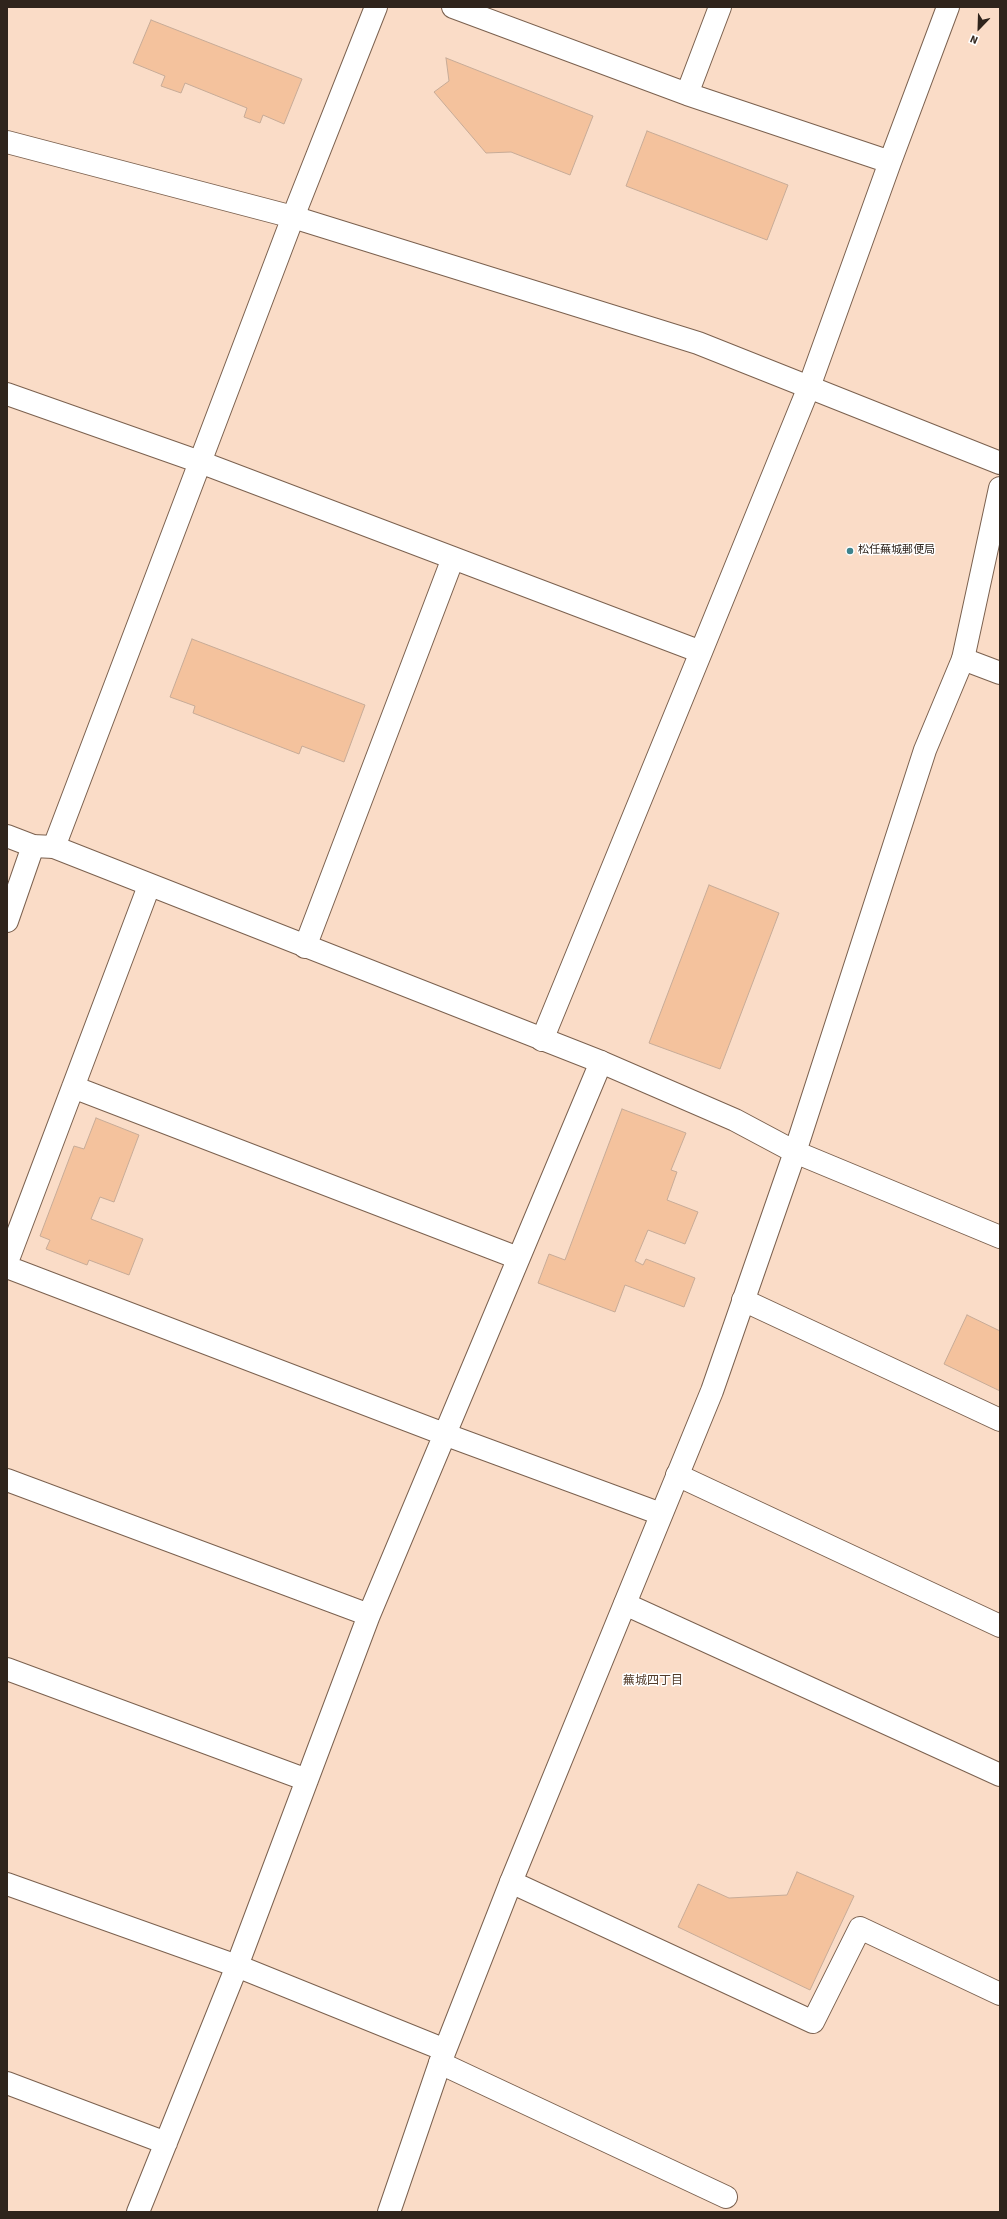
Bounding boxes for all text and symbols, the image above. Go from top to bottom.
north arrow [959,8,999,48]
text: N [968,31,980,48]
place label: 松任蕪城郵便局 [858,544,935,558]
marker: 松任蕪城郵便局 [845,546,855,556]
district label: 蕪城四丁目 [623,1674,683,1688]

